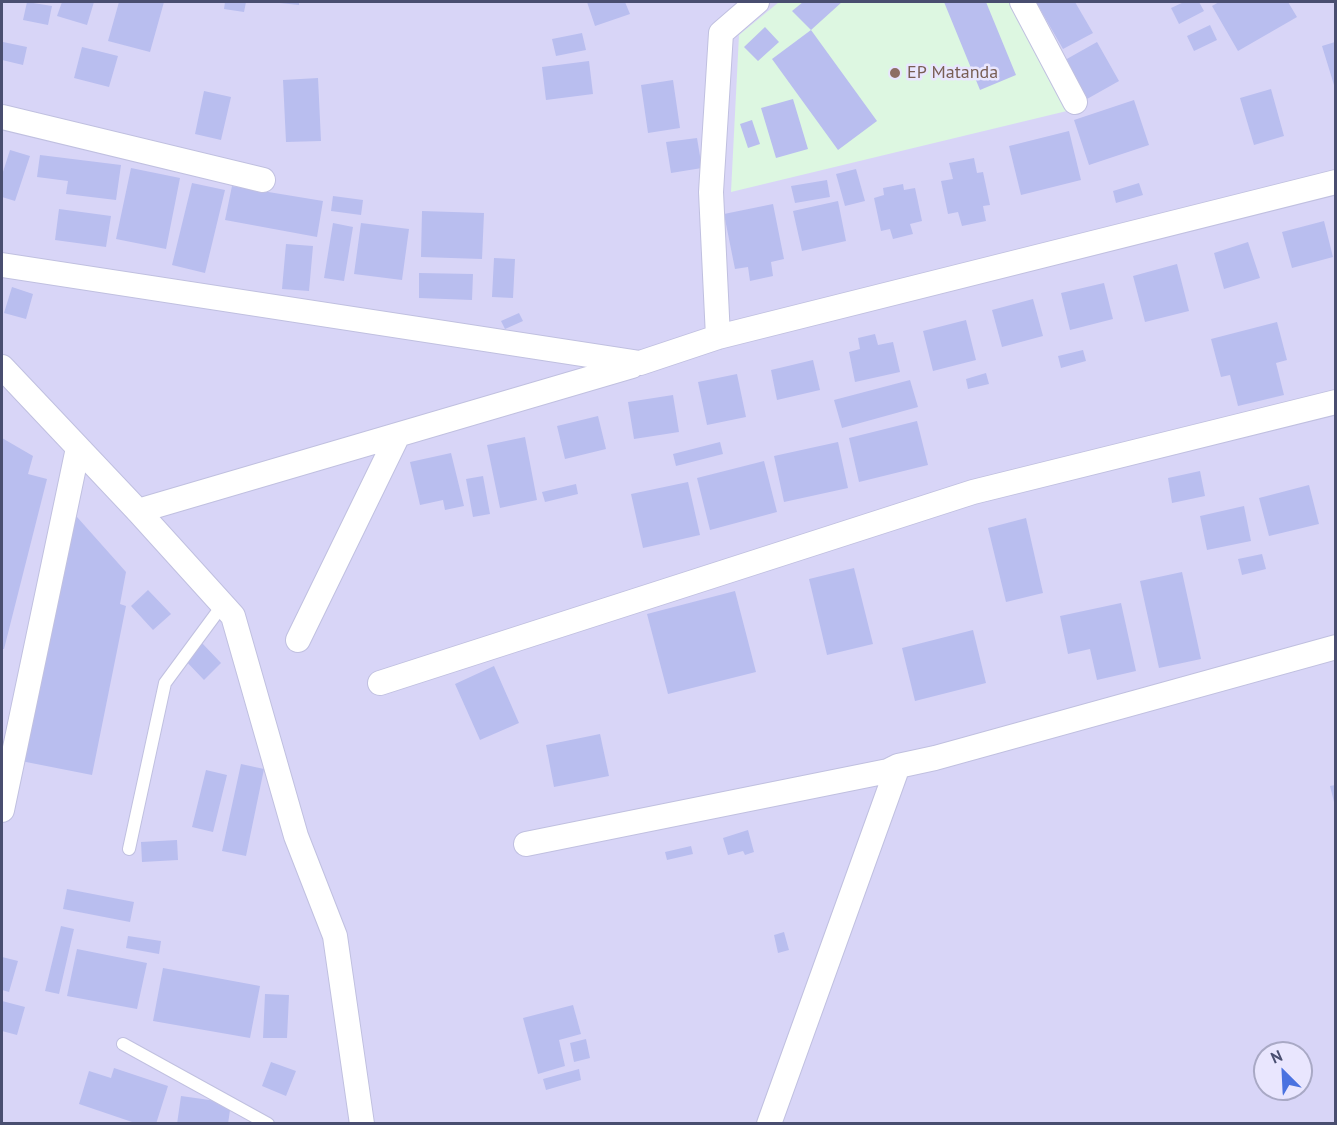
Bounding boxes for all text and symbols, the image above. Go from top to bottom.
place label: EP Matanda [907,62,998,84]
marker: EP Matanda [888,66,902,80]
north arrow [1253,1041,1313,1101]
text: N [1268,1045,1285,1068]

